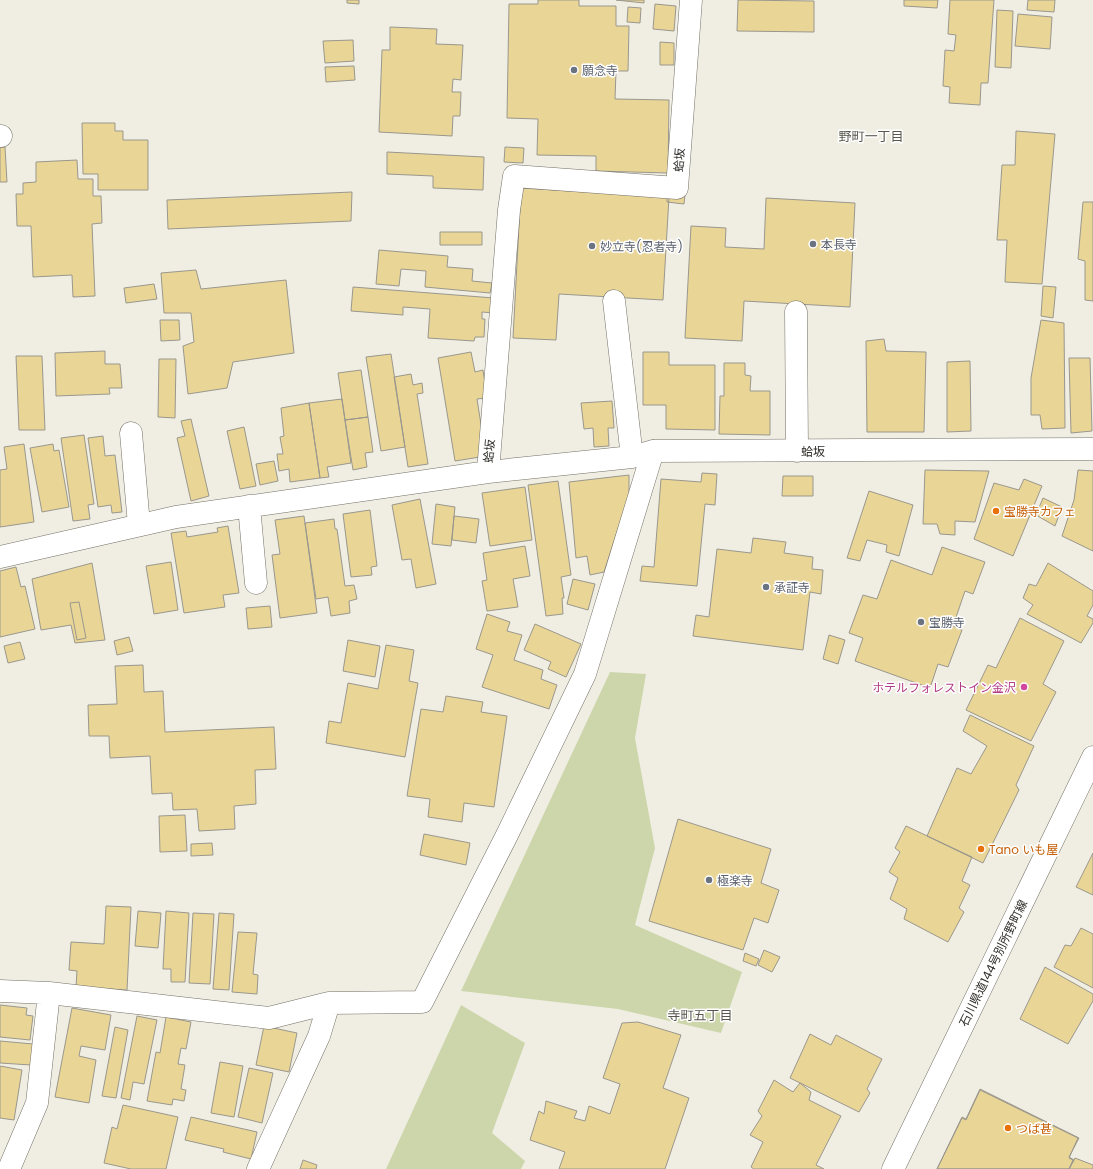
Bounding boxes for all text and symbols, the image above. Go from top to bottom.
place label: 願念寺 [582,62,618,79]
marker: 願念寺 [569,65,579,75]
district label: 野町一丁目 [838,127,904,146]
street label: 蛤坂 [670,147,688,173]
place label: 本長寺 [821,236,857,253]
place label: 妙立寺(忍者寺) [600,238,683,255]
marker: 本長寺 [808,239,818,249]
marker: 妙立寺(忍者寺) [587,241,597,251]
street label: 蛤坂 [479,438,499,464]
street label: 蛤坂 [801,443,825,460]
place label: 宝勝寺カフェ [1004,503,1076,520]
marker: 宝勝寺カフェ [991,506,1001,516]
place label: 承証寺 [774,579,810,596]
marker: 承証寺 [761,582,771,592]
place label: 宝勝寺 [929,614,965,631]
marker: 宝勝寺 [916,617,926,627]
place label: ホテルフォレストイン金沢 [872,679,1016,696]
marker: ホテルフォレストイン金沢 [1019,682,1029,692]
place label: Tano いも屋 [989,841,1058,858]
marker: Tano いも屋 [976,844,986,854]
place label: 極楽寺 [717,872,753,889]
marker: 極楽寺 [704,875,714,885]
street label: 石川県道144号別所野町線 [955,897,1031,1029]
district label: 寺町五丁目 [667,1006,733,1025]
place label: つば甚 [1016,1120,1052,1137]
marker: つば甚 [1003,1123,1013,1133]

